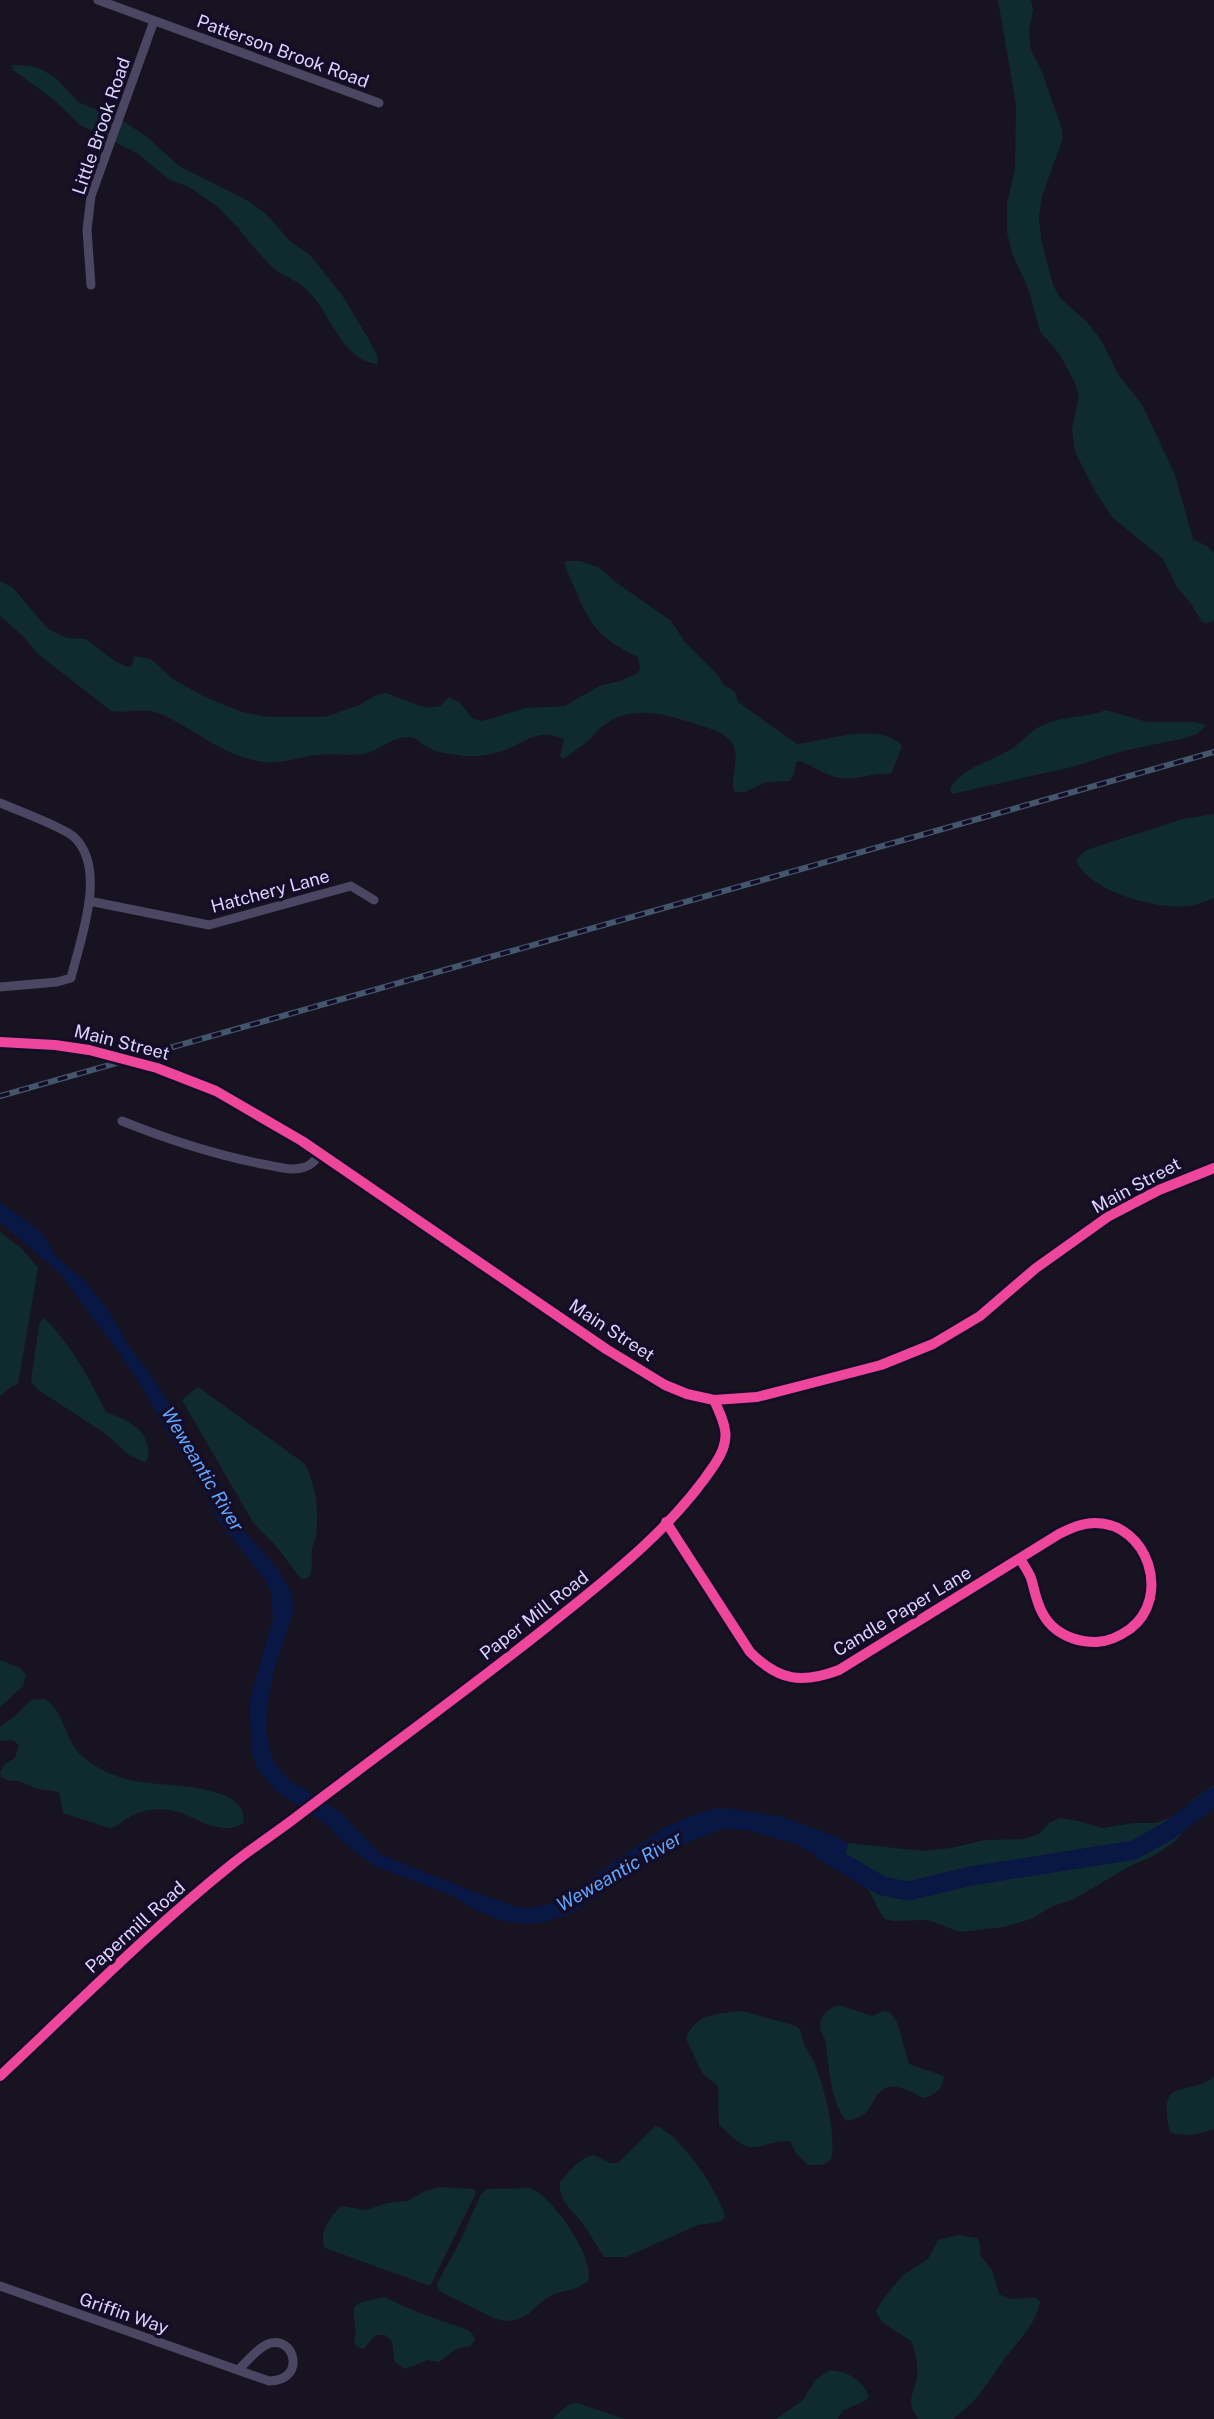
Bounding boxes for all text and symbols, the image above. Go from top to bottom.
street label: Patterson Brook Road [194,10,372,92]
street label: Little Brook Road [68,55,134,197]
street label: Hatchery Lane [208,865,332,917]
street label: Main Street [72,1020,172,1064]
street label: Main Street [1088,1153,1184,1217]
street label: Main Street [565,1295,659,1365]
water label: Weweantic River [157,1403,249,1536]
street label: Candle Paper Lane [829,1562,975,1660]
street label: Paper Mill Road [476,1566,592,1664]
water label: Weweantic River [553,1826,686,1916]
street label: Papermill Road [81,1877,189,1977]
street label: Griffin Way [77,2288,172,2338]

